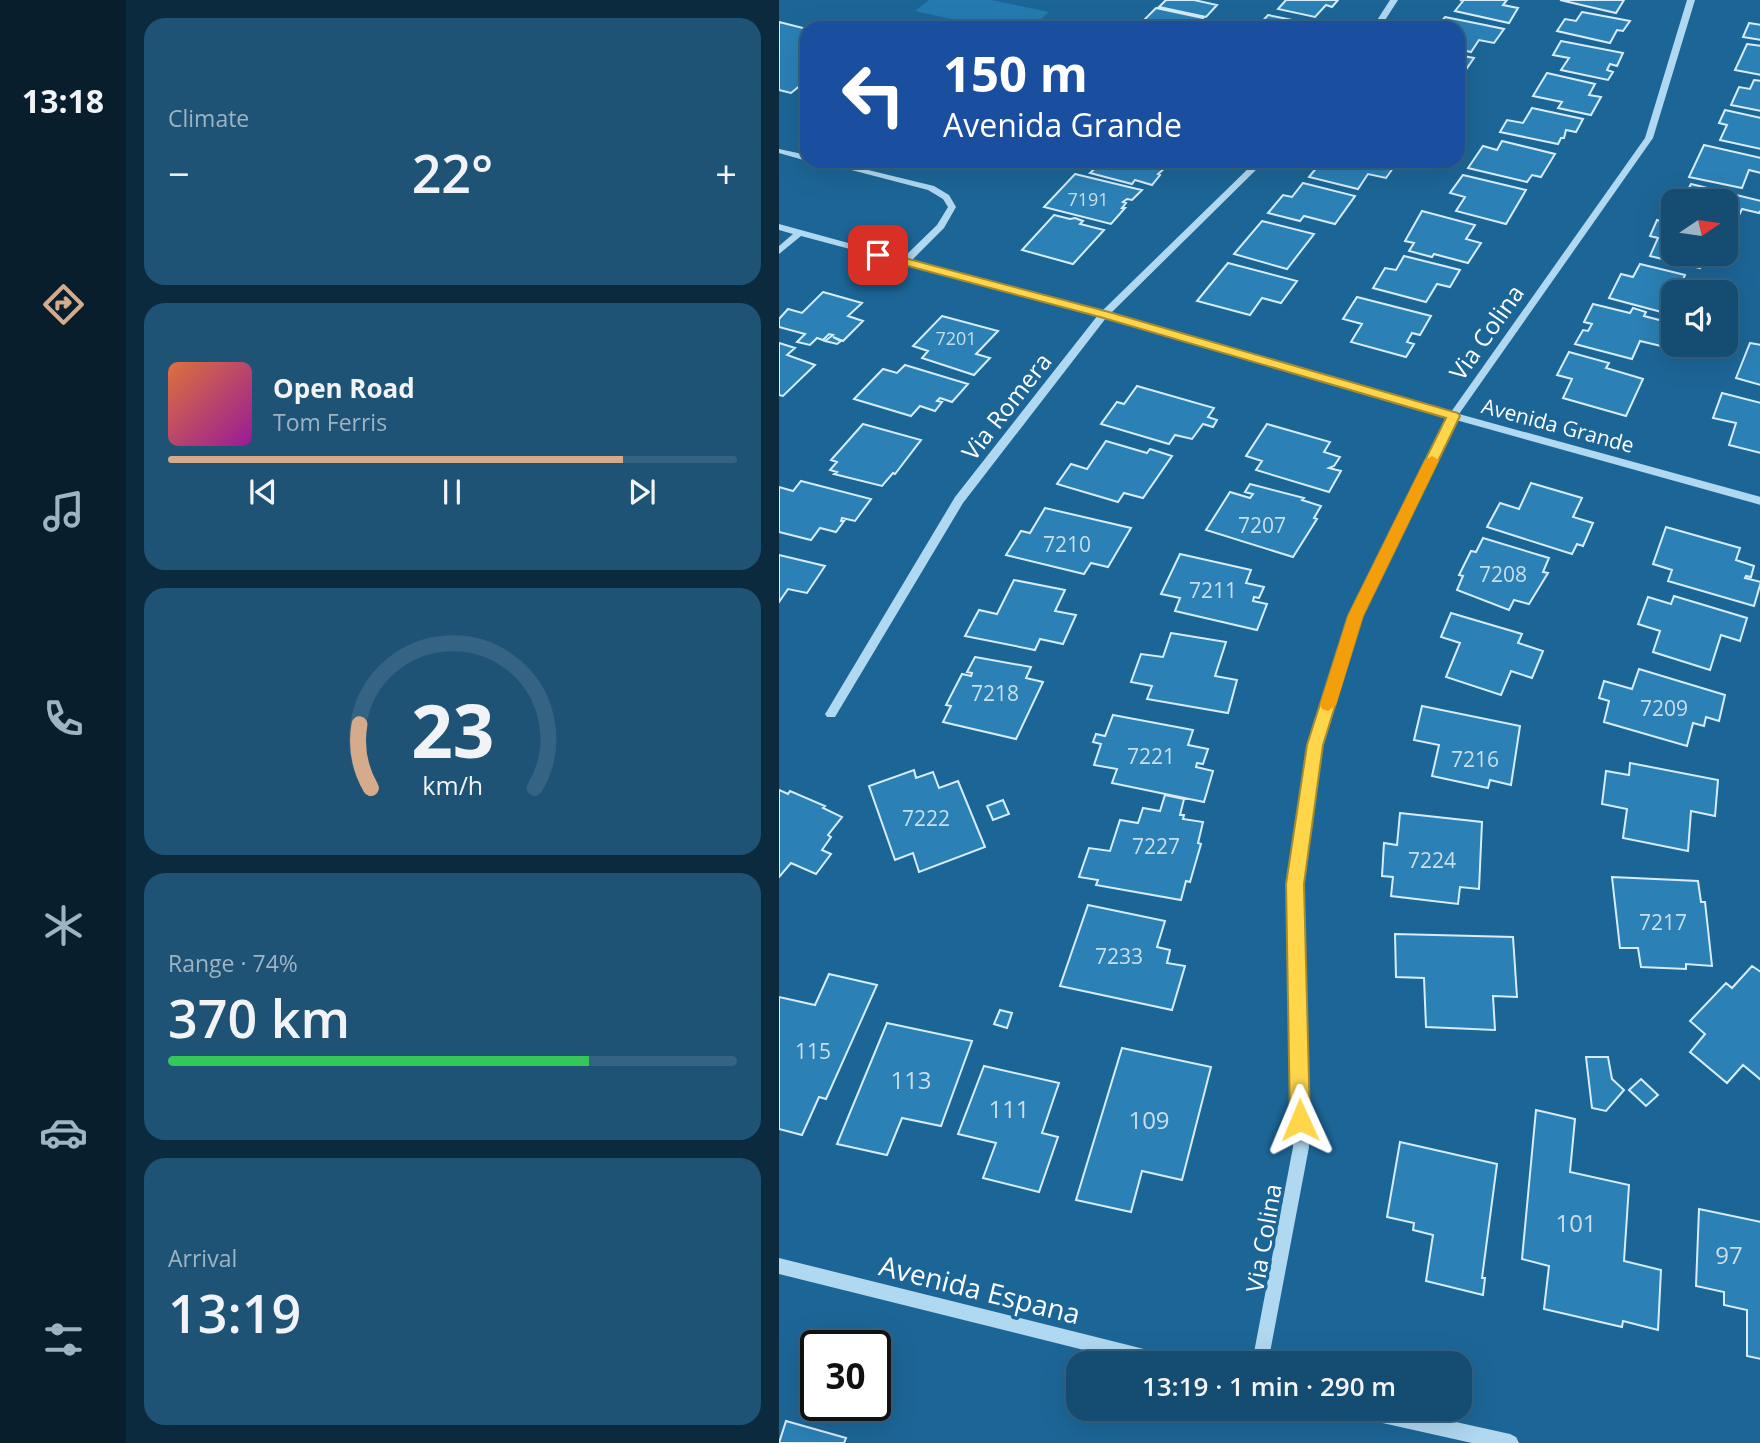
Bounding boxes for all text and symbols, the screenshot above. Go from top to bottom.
text: 150 m [943,40,1088,106]
icon: left [828,49,919,140]
text: 13:18 [22,79,104,122]
text: Climate [168,102,249,134]
text: Avenida Grande [943,103,1182,146]
text: 22° [412,137,493,208]
text: − [168,147,190,199]
text: + [715,147,737,199]
house number: 7191 [1067,187,1109,211]
north arrow [1661,189,1738,266]
map controls [1661,189,1738,357]
pin [848,225,908,285]
icon: arrive [859,236,897,274]
street label: Via Colina [1441,278,1531,386]
icon: directions [39,280,88,329]
button: sound [1661,280,1738,357]
house number: 7201 [935,326,977,350]
street label: Via Romera [954,345,1058,467]
text: Open Road [273,370,415,406]
street label: Avenida Grande [1479,391,1637,459]
text: Tom Ferris [273,406,387,438]
icon: previous [244,473,282,511]
icon: pause [433,473,471,511]
icon: next [623,473,661,511]
icon: music [39,487,88,536]
house number: 7207 [1238,511,1286,539]
house number: 7210 [1043,530,1091,558]
house number: 7208 [1479,560,1527,588]
house number: 7211 [1189,576,1237,604]
house number: 7218 [971,679,1019,707]
text: 23 [411,680,494,779]
icon: phone [39,694,88,743]
house number: 7209 [1640,694,1688,722]
house number: 7221 [1127,742,1175,770]
house number: 7216 [1451,745,1499,773]
text: km/h [422,767,483,801]
house number: 7222 [902,804,950,832]
house number: 7227 [1132,832,1180,860]
house number: 7224 [1408,846,1456,874]
icon: climate [39,901,88,950]
house number: 7217 [1639,908,1687,936]
house number: 7233 [1095,942,1143,970]
text: Range · 74% [168,947,298,979]
text: 370 km [168,982,350,1053]
house number: 115 [795,1037,831,1065]
house number: 113 [890,1063,932,1096]
position arrow [1263,1083,1337,1157]
house number: 111 [988,1092,1030,1125]
house number: 109 [1128,1103,1170,1136]
icon: car [39,1108,88,1157]
street label: Via Colina [1237,1181,1289,1295]
house number: 101 [1555,1206,1597,1239]
house number: 97 [1715,1238,1743,1271]
text: Arrival [168,1242,237,1274]
street label: Avenida Espana [875,1246,1085,1332]
text: 13:19 [168,1277,301,1348]
icon: filters [39,1315,88,1364]
speed limit sign: 30 [800,1330,891,1421]
text: 13:19 · 1 min · 290 m [1142,1368,1396,1404]

